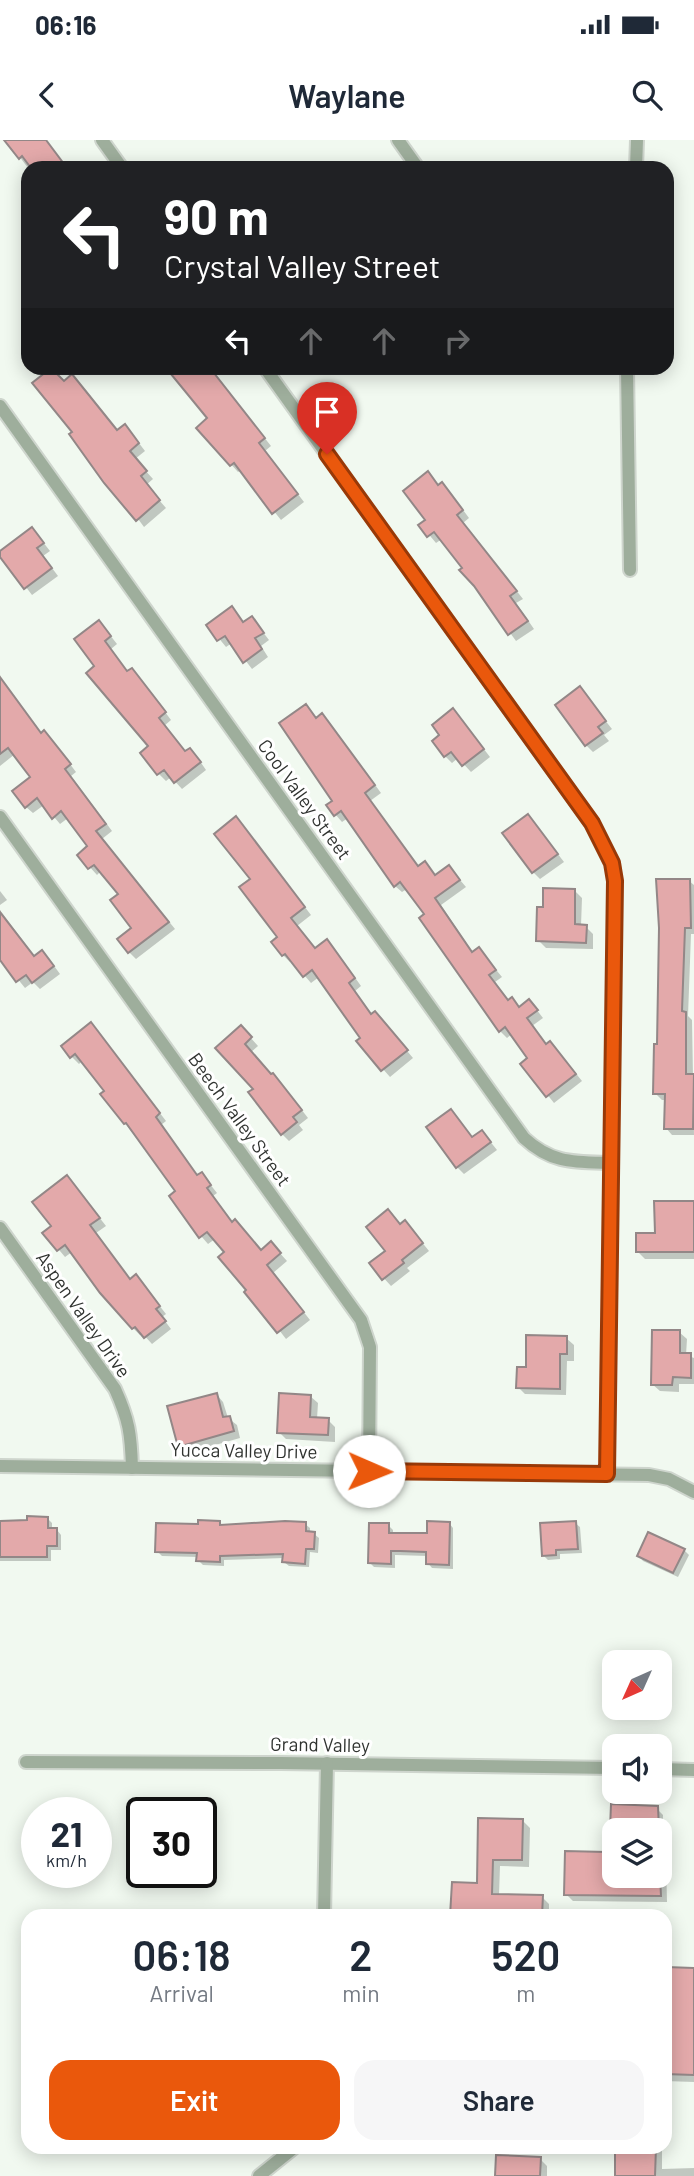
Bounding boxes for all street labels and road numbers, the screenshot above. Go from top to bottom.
street label: Cool Valley Street [254,734,356,864]
street label: Beech Valley Street [184,1048,296,1190]
street label: Aspen Valley Drive [32,1246,136,1382]
street label: Yucca Valley Drive [170,1437,318,1463]
street label: Grand Valley [270,1732,370,1756]

